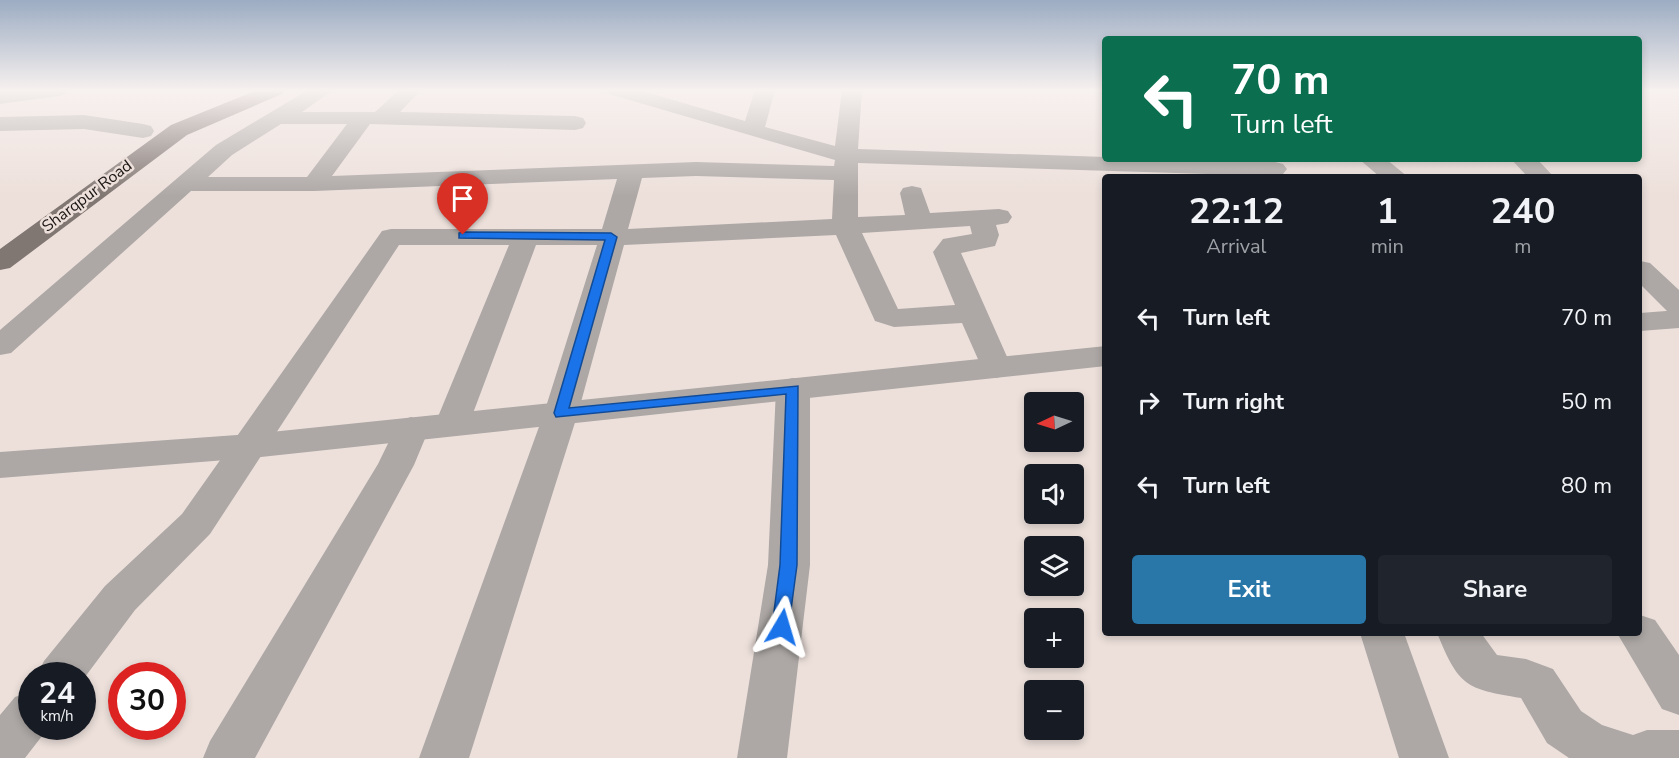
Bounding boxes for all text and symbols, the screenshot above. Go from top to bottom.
text: 70 m [1231,52,1330,109]
icon: left [1132,60,1210,138]
text: Turn left [1231,106,1332,143]
street label: Sharqpur Road [37,155,137,237]
pin [437,173,488,235]
icon: arrive [446,182,479,215]
text: 22:12 [1189,187,1284,236]
text: 1 [1376,187,1398,236]
text: 240 [1490,187,1555,236]
text: Arrival [1206,233,1266,260]
text: min [1371,233,1404,260]
text: m [1514,233,1531,260]
icon: left [1132,302,1165,335]
text: Turn left [1183,303,1270,333]
text: 70 m [1561,303,1612,333]
icon: right [1132,386,1165,419]
text: Turn right [1183,387,1284,417]
text: 50 m [1561,387,1612,417]
north arrow [1024,392,1084,452]
map controls [1024,392,1084,740]
button: sound [1024,464,1084,524]
icon: left [1132,470,1165,503]
text: Turn left [1183,471,1270,501]
text: 80 m [1561,471,1612,501]
button: layers [1024,536,1084,596]
button: Exit [1132,555,1366,624]
button: Share [1378,555,1612,624]
position arrow [750,595,814,659]
button: + [1024,608,1084,668]
speed limit sign: 30 [108,662,186,740]
text: 24 [39,673,75,714]
button: − [1024,680,1084,740]
text: km/h [40,706,74,726]

